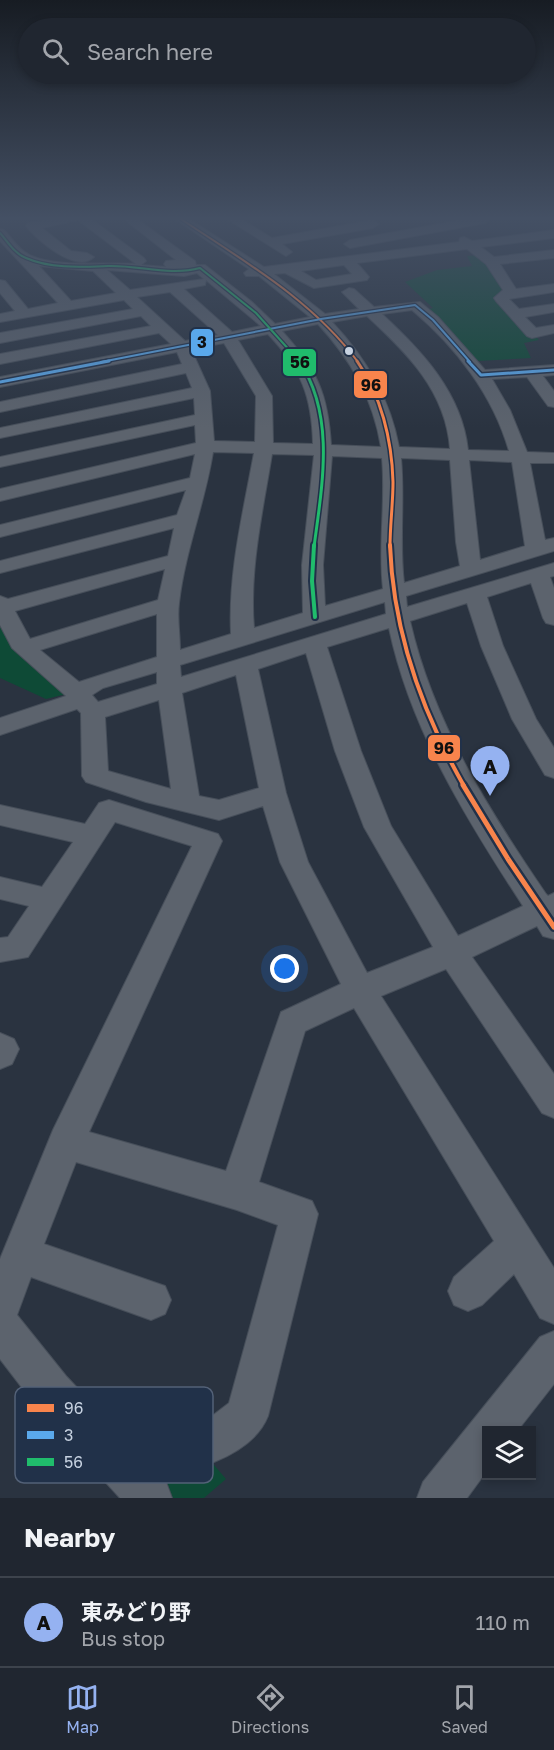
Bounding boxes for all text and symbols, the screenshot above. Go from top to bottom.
search box [18,18,536,84]
icon: search [39,35,72,68]
text: Search here [87,38,213,65]
line badge: 3 [190,328,214,357]
text: 3 [197,332,207,352]
unlabelled marker [343,345,355,357]
line badge: 56 [282,348,317,377]
text: 56 [290,352,310,372]
line badge: 96 [353,370,388,399]
text: 96 [361,375,381,395]
line badge: 96 [427,734,461,762]
text: 96 [434,738,454,758]
pin: A [470,746,510,796]
your location [270,954,299,983]
legend [15,1387,213,1483]
text: 96 [64,1398,83,1418]
text: 3 [64,1425,73,1445]
map controls [482,1426,536,1480]
button: layers [482,1426,536,1480]
text: 56 [64,1452,83,1472]
text: Nearby [24,1522,115,1553]
text: 東みどり野 [81,1598,191,1625]
text: A [36,1610,51,1634]
text: 110 m [476,1610,530,1634]
text: Bus stop [81,1626,165,1650]
tab: Map [66,1681,99,1737]
tab: Directions [231,1681,309,1737]
tab: Saved [441,1681,488,1737]

